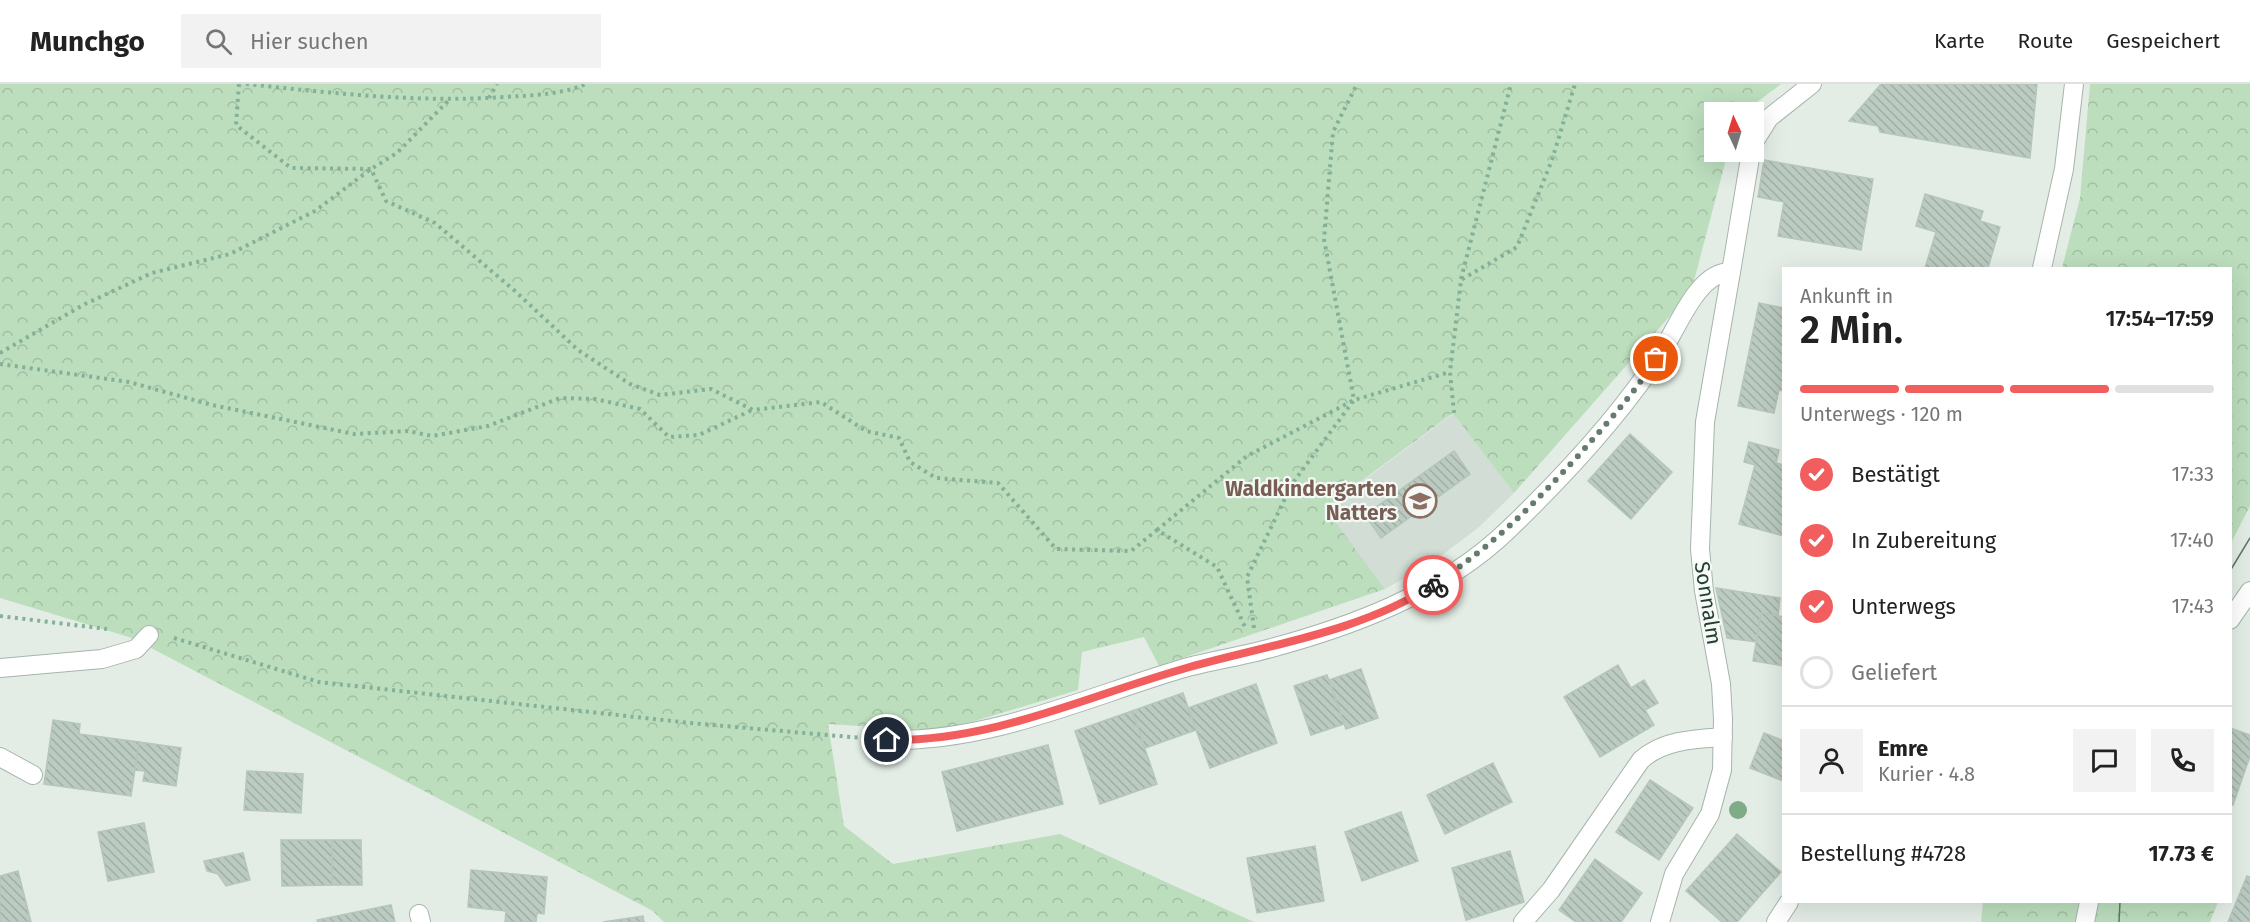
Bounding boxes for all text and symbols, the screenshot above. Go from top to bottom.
search box [181,14,601,68]
text: Munchgo [30,25,145,58]
icon: search [202,25,235,58]
text: Hier suchen [250,28,369,55]
text: Karte [1934,28,1985,54]
text: Route [2018,28,2073,54]
text: Gespeichert [2106,28,2220,54]
north arrow [1704,102,1764,162]
map controls [1704,102,1764,162]
text: Ankunft in [1800,284,1893,308]
text: 17:54–17:59 [2106,305,2214,332]
text: 2 Min. [1800,307,1903,353]
pin [1630,333,1681,384]
icon: bag [1639,342,1672,375]
text: Unterwegs · 120 m [1800,402,1963,426]
icon: check [1800,458,1833,491]
text: Bestätigt [1851,461,1940,488]
text: 17:33 [2172,462,2214,486]
place label: Waldkindergarten Natters [1225,476,1397,526]
school or university icon: Waldkindergarten Natters [1402,483,1438,519]
icon: check [1800,524,1833,557]
text: In Zubereitung [1851,527,1996,554]
text: 17:40 [2170,528,2214,552]
courier [1403,555,1463,615]
street label: Sonnalm [1689,560,1727,646]
icon: bike [1417,569,1450,602]
icon: check [1800,590,1833,623]
text: Unterwegs [1851,593,1956,620]
text: 17:43 [2171,594,2214,618]
text: Geliefert [1851,659,1937,686]
pin [861,714,912,765]
icon: home [870,723,903,756]
button: person [1800,729,1863,792]
button: chat [2073,729,2136,792]
button: phone [2151,729,2214,792]
text: Emre [1878,735,1928,762]
text: Kurier · 4.8 [1878,762,1975,786]
text: Bestellung #4728 [1800,840,1966,867]
text: 17.73 € [2148,840,2214,867]

